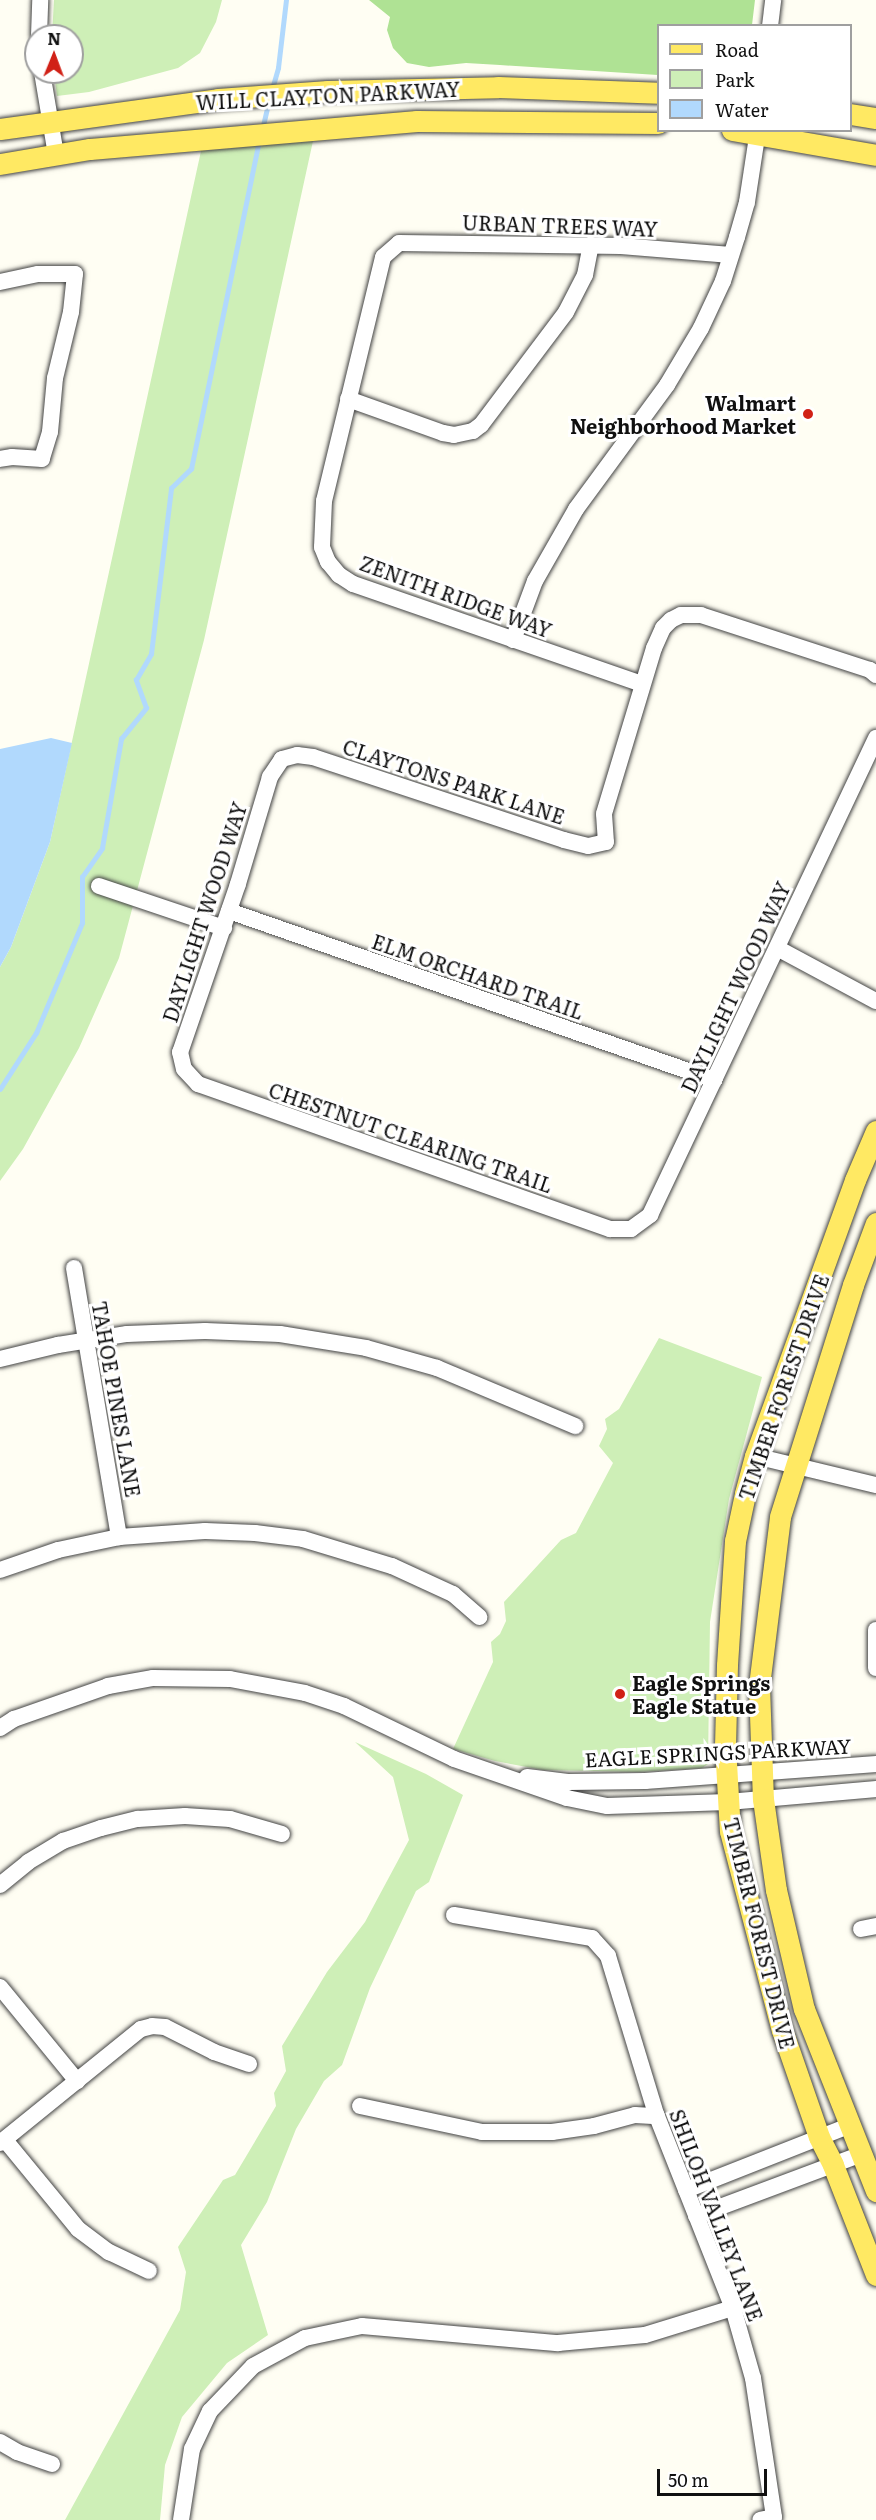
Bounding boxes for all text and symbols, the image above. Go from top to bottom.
north arrow [24,24,84,84]
legend [657,24,852,132]
text: N [47,26,61,50]
text: Road [715,36,759,63]
text: Park [715,66,754,93]
street label: WILL CLAYTON PARKWAY [195,76,461,114]
text: Water [715,96,768,123]
street label: URBAN TREES WAY [462,210,658,240]
place label: Walmart Neighborhood Market [570,390,796,437]
marker: Walmart Neighborhood Market [801,407,815,421]
street label: ZENITH RIDGE WAY [357,550,555,642]
street label: CLAYTONS PARK LANE [340,734,568,828]
street label: DAYLIGHT WOOD WAY [157,799,251,1025]
street label: DAYLIGHT WOOD WAY [675,878,795,1096]
street label: ELM ORCHARD TRAIL [369,928,587,1024]
street label: CHESTNUT CLEARING TRAIL [266,1077,556,1197]
street label: TIMBER FOREST DRIVE [733,1271,833,1503]
street label: TAHOE PINES LANE [88,1299,146,1499]
place label: Eagle Springs Eagle Statue [632,1670,770,1717]
marker: Eagle Springs Eagle Statue [613,1687,627,1701]
street label: EAGLE SPRINGS PARKWAY [584,1733,852,1771]
street label: TIMBER FOREST DRIVE [720,1815,800,2051]
street label: SHILOH VALLEY LANE [665,2106,769,2324]
scale bar [660,2457,770,2495]
text: 50 m [668,2466,709,2493]

